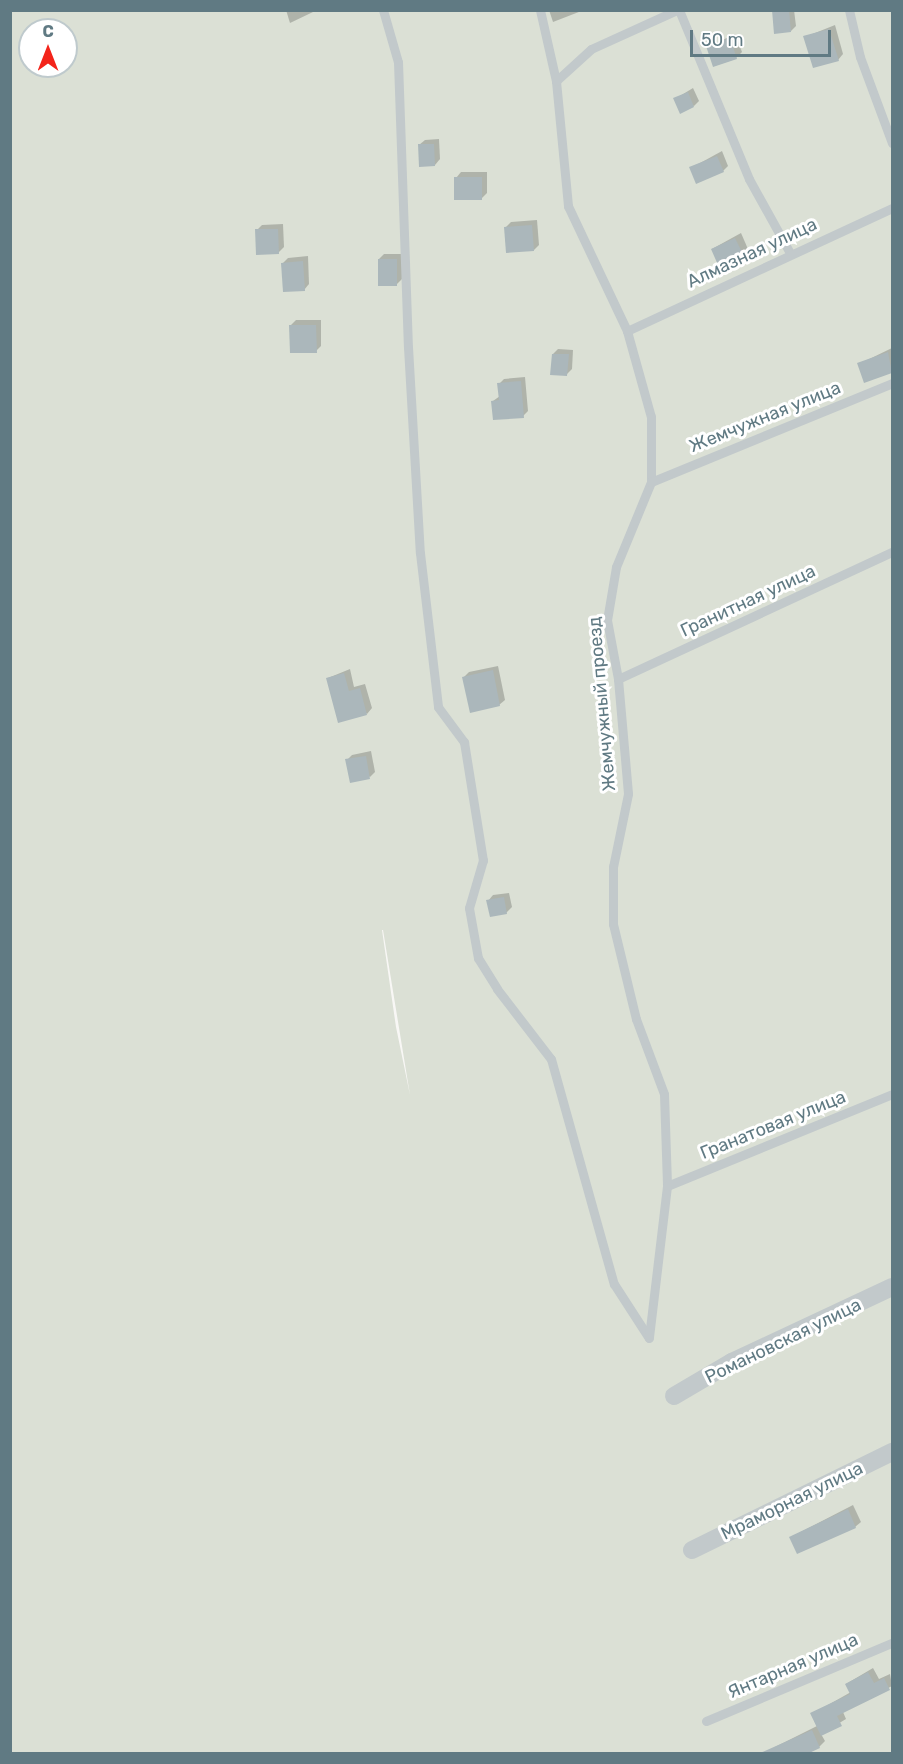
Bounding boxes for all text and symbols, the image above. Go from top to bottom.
north arrow [18,18,78,78]
scale bar [693,18,834,56]
text: С [42,22,54,41]
text: 50 m [701,29,744,51]
street label: Алмазная улица [684,213,820,293]
street label: Жемчужная улица [686,377,844,457]
street label: Гранитная улица [677,560,819,642]
street label: Жемчужный проезд [584,616,620,792]
street label: Гранатовая улица [697,1086,849,1164]
street label: Романовская улица [701,1294,865,1388]
street label: Мраморная улица [718,1457,866,1545]
street label: Янтарная улица [725,1629,861,1703]

